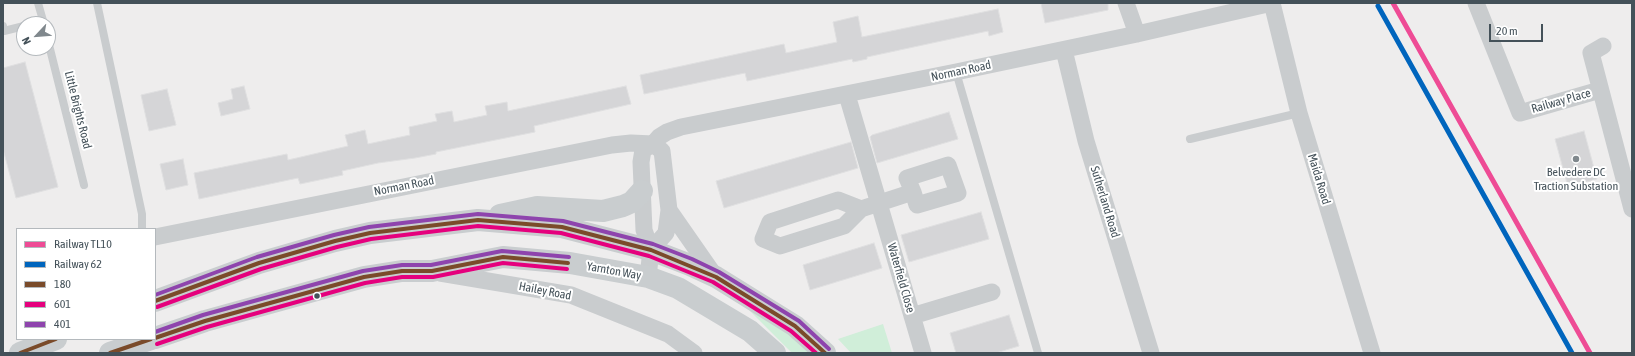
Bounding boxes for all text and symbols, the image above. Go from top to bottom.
north arrow [16,16,56,56]
scale bar [1491,16,1545,42]
text: 20 m [1496,24,1518,38]
text: N [19,35,33,46]
street label: Norman Road [930,58,992,84]
street label: Little Brights Road [61,70,95,150]
street label: Railway Place [1530,86,1592,116]
street label: Maida Road [1304,152,1334,206]
marker: Belvedere DC Traction Substation [1571,154,1581,164]
street label: Sutherland Road [1087,165,1123,239]
place label: Belvedere DC Traction Substation [1534,165,1618,193]
street label: Norman Road [373,173,435,199]
legend [16,228,156,340]
text: Railway TL10 [54,237,112,251]
street label: Waterfield Close [884,241,918,315]
text: Railway 62 [54,257,102,271]
street label: Yarnton Way [586,259,642,283]
text: 180 [54,277,71,291]
street label: Hailey Road [518,279,572,303]
unlabelled marker [312,291,322,301]
text: 601 [54,297,71,311]
text: 401 [54,317,71,331]

